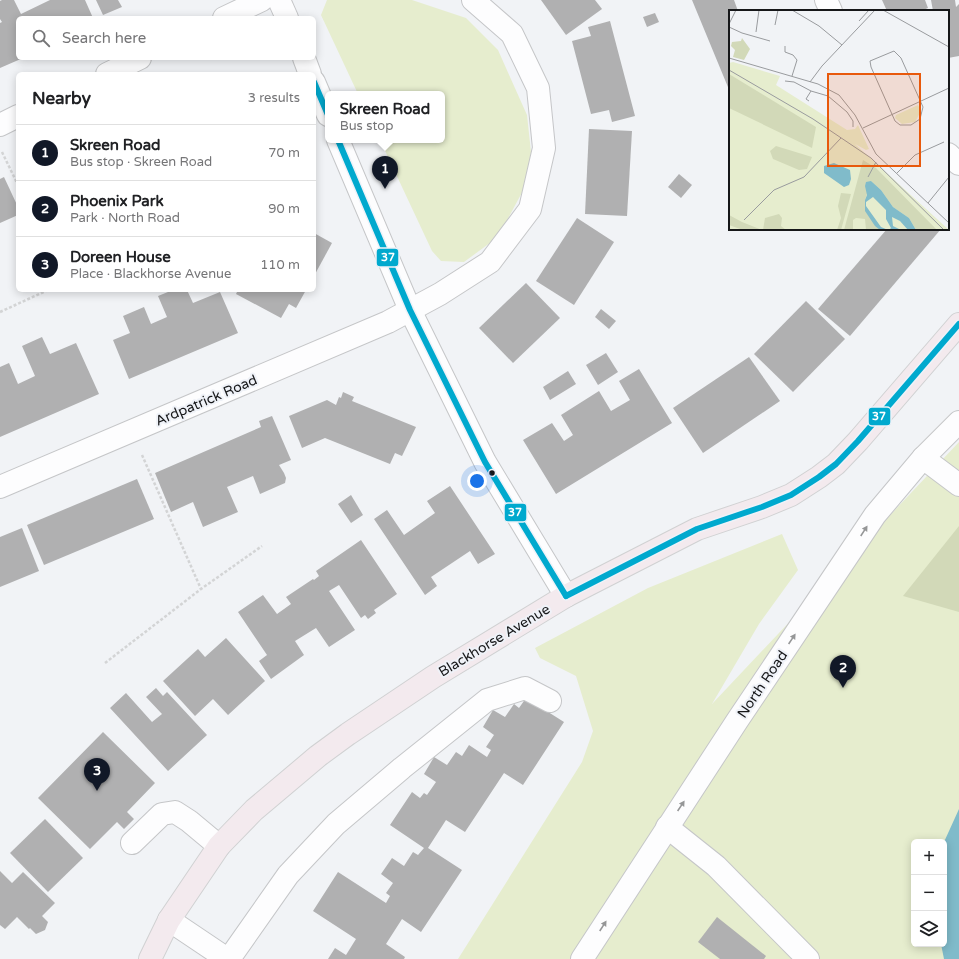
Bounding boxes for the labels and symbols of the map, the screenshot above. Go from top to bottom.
inset map [729,10,949,230]
pin: 1 [372,156,398,189]
line badge: 37 [376,248,399,267]
text: 37 [381,251,395,264]
street label: Ardpatrick Road [153,371,260,430]
line badge: 37 [868,407,891,426]
text: 37 [872,410,886,423]
unlabelled marker [487,468,497,478]
your location [467,471,487,491]
line badge: 37 [504,503,527,522]
text: 37 [508,506,522,519]
one-way arrow [861,525,868,537]
street label: Blackhorse Avenue [436,600,553,680]
one-way arrow [788,634,796,644]
street label: North Road [734,647,791,721]
pin: 2 [830,655,856,688]
pin: 3 [84,758,110,791]
one-way arrow [677,800,685,811]
one-way arrow [599,921,607,931]

